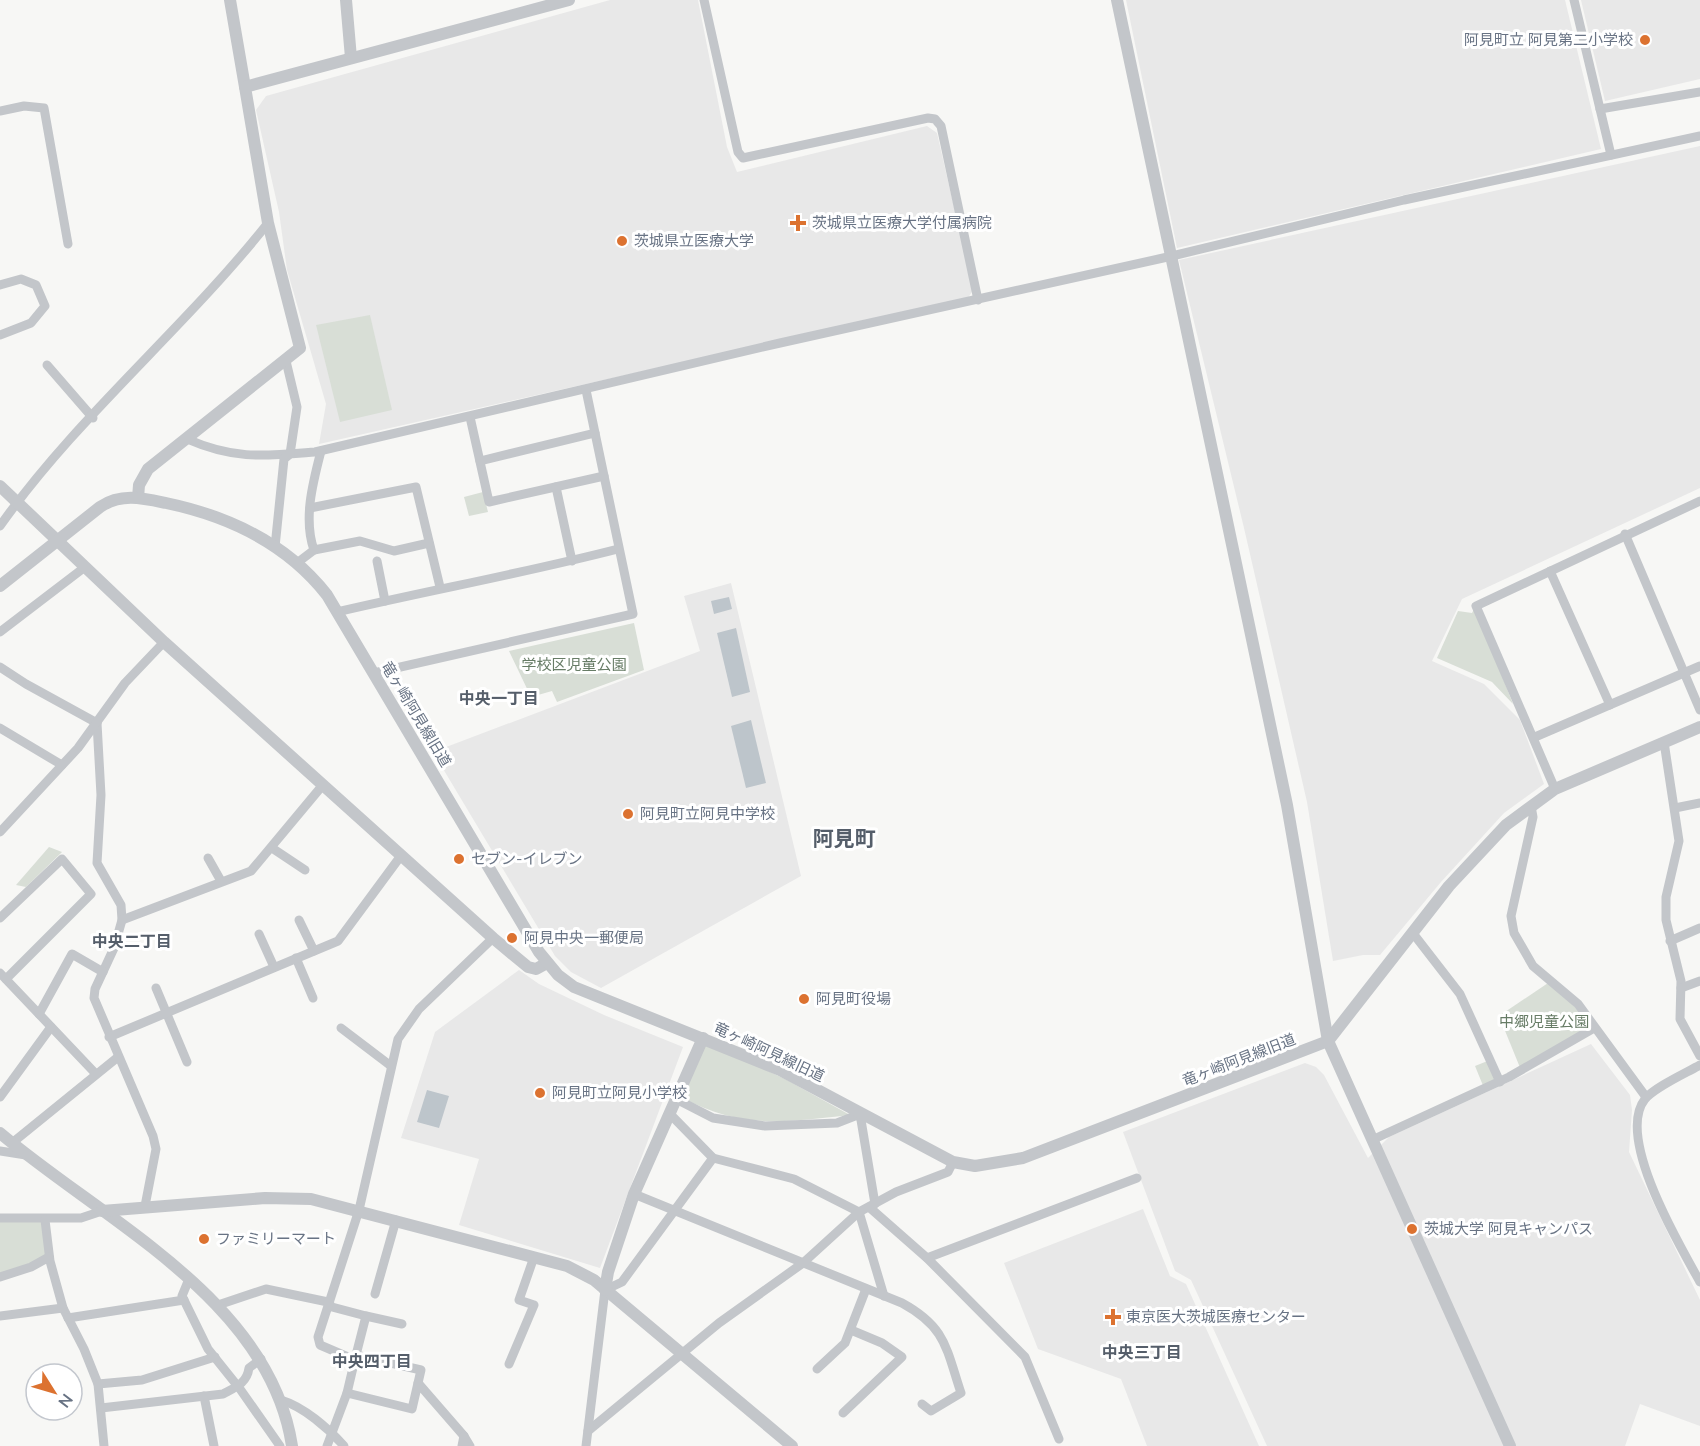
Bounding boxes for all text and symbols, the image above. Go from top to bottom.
place label: 阿見町立 阿見第二小学校 [1464,30,1633,49]
marker: 阿見町立 阿見第二小学校 [1638,33,1652,47]
place label: 茨城県立医療大学付属病院 [812,213,992,232]
marker: 茨城県立医療大学付属病院 [789,214,807,232]
place label: 茨城県立医療大学 [634,231,754,250]
marker: 茨城県立医療大学 [615,234,629,248]
park label: 学校区児童公園 [521,655,627,674]
street label: 竜ヶ崎阿見線旧道 [377,657,455,770]
district label: 中央一丁目 [459,688,539,708]
place label: 阿見町立阿見中学校 [640,804,775,823]
marker: 阿見町立阿見中学校 [621,807,635,821]
district label: 阿見町 [813,825,876,851]
place label: セブン-イレブン [471,849,582,868]
marker: セブン-イレブン [452,852,466,866]
place label: 阿見中央一郵便局 [524,928,644,947]
district label: 中央二丁目 [92,931,172,951]
marker: 阿見中央一郵便局 [505,931,519,945]
place label: 阿見町役場 [816,989,891,1008]
marker: 阿見町役場 [797,992,811,1006]
park label: 中郷児童公園 [1499,1012,1589,1031]
street label: 竜ヶ崎阿見線旧道 [711,1018,828,1086]
street label: 竜ヶ崎阿見線旧道 [1179,1029,1298,1090]
place label: 阿見町立阿見小学校 [552,1083,687,1102]
marker: 阿見町立阿見小学校 [533,1086,547,1100]
place label: 茨城大学 阿見キャンパス [1424,1219,1593,1238]
marker: 茨城大学 阿見キャンパス [1405,1222,1419,1236]
place label: ファミリーマート [216,1229,336,1248]
marker: ファミリーマート [197,1232,211,1246]
place label: 東京医大茨城医療センター [1126,1307,1306,1326]
marker: 東京医大茨城医療センター [1104,1308,1122,1326]
district label: 中央三丁目 [1102,1342,1182,1362]
district label: 中央四丁目 [332,1351,412,1371]
north arrow [24,1362,84,1422]
text: N [54,1390,78,1412]

